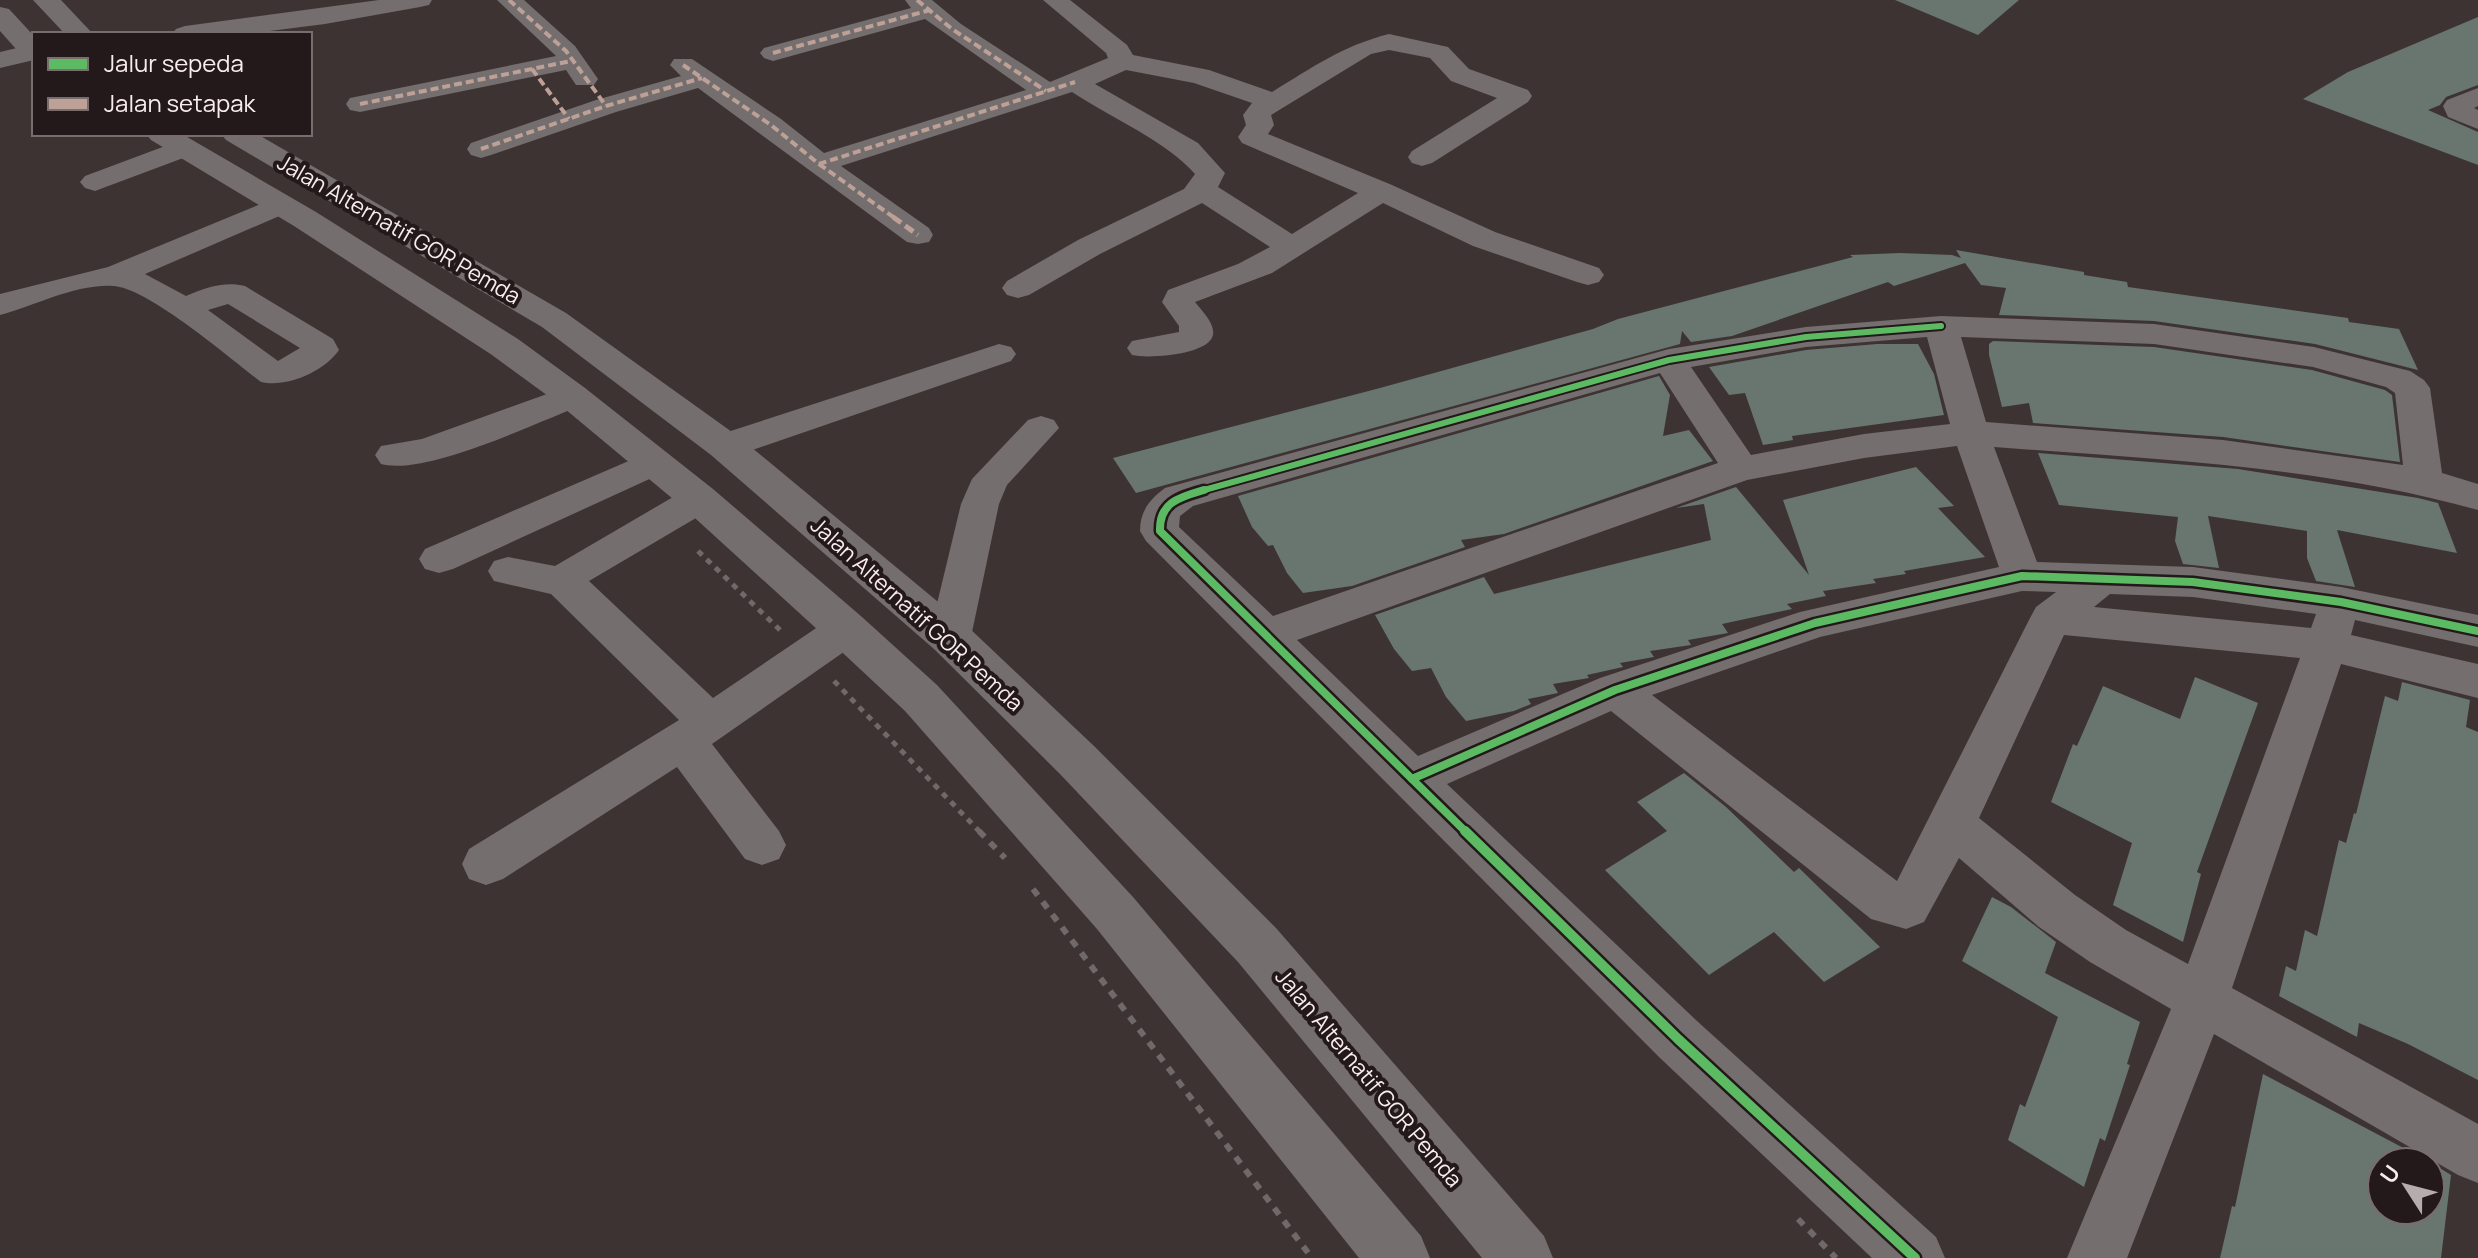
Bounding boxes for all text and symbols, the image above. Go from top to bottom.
legend [32,32,312,136]
text: Jalur sepeda [104,46,244,79]
text: Jalan setapak [104,86,257,119]
street label: Jalan Alternatif GOR Pemda [272,147,526,311]
street label: Jalan Alternatif GOR Pemda [804,510,1030,718]
street label: Jalan Alternatif GOR Pemda [1269,963,1469,1193]
north arrow [2366,1146,2446,1226]
text: U [2373,1159,2407,1189]

